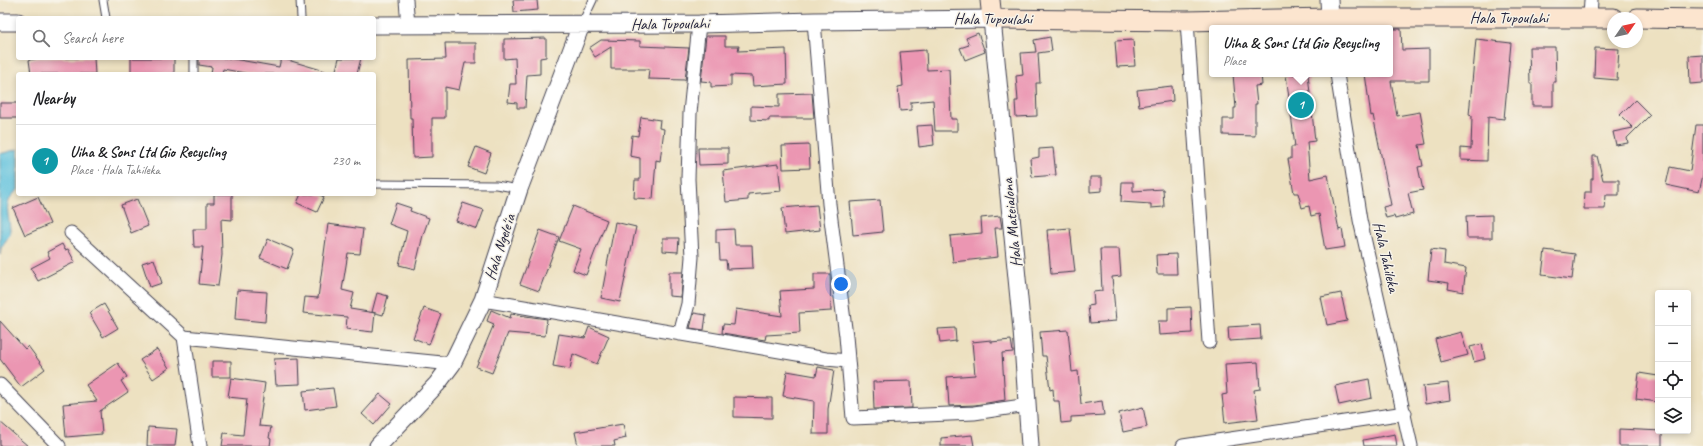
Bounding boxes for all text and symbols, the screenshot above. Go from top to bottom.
street label: Hala Tupoulahi [1470,8,1550,28]
street label: Hala Tupoulahi [954,9,1034,29]
north arrow [1607,12,1643,48]
street label: Hala Tupoulahi [631,13,711,35]
search box [16,16,376,60]
popup [1209,25,1393,77]
icon: search [30,27,52,49]
text: Search here [62,29,123,48]
text: Uiha & Sons Ltd Gio Recycling [1223,34,1379,53]
text: Place [1223,53,1246,69]
text: Nearby [32,88,75,109]
pin: 1 [1288,90,1314,120]
text: Uiha & Sons Ltd Gio Recycling [70,143,226,162]
text: 1 [42,153,48,169]
text: 230 m [332,153,360,169]
text: Place · Hala Tahileka [70,162,160,178]
street label: Hala Mateialona [997,176,1027,268]
street label: Hala Ngele'ia [480,210,521,282]
street label: Hala Tahileka [1368,220,1404,296]
your location [831,274,851,294]
map controls [1655,290,1691,434]
button: + [1655,290,1691,326]
button: − [1655,326,1691,362]
button: locate [1655,362,1691,398]
button: layers [1655,398,1691,434]

